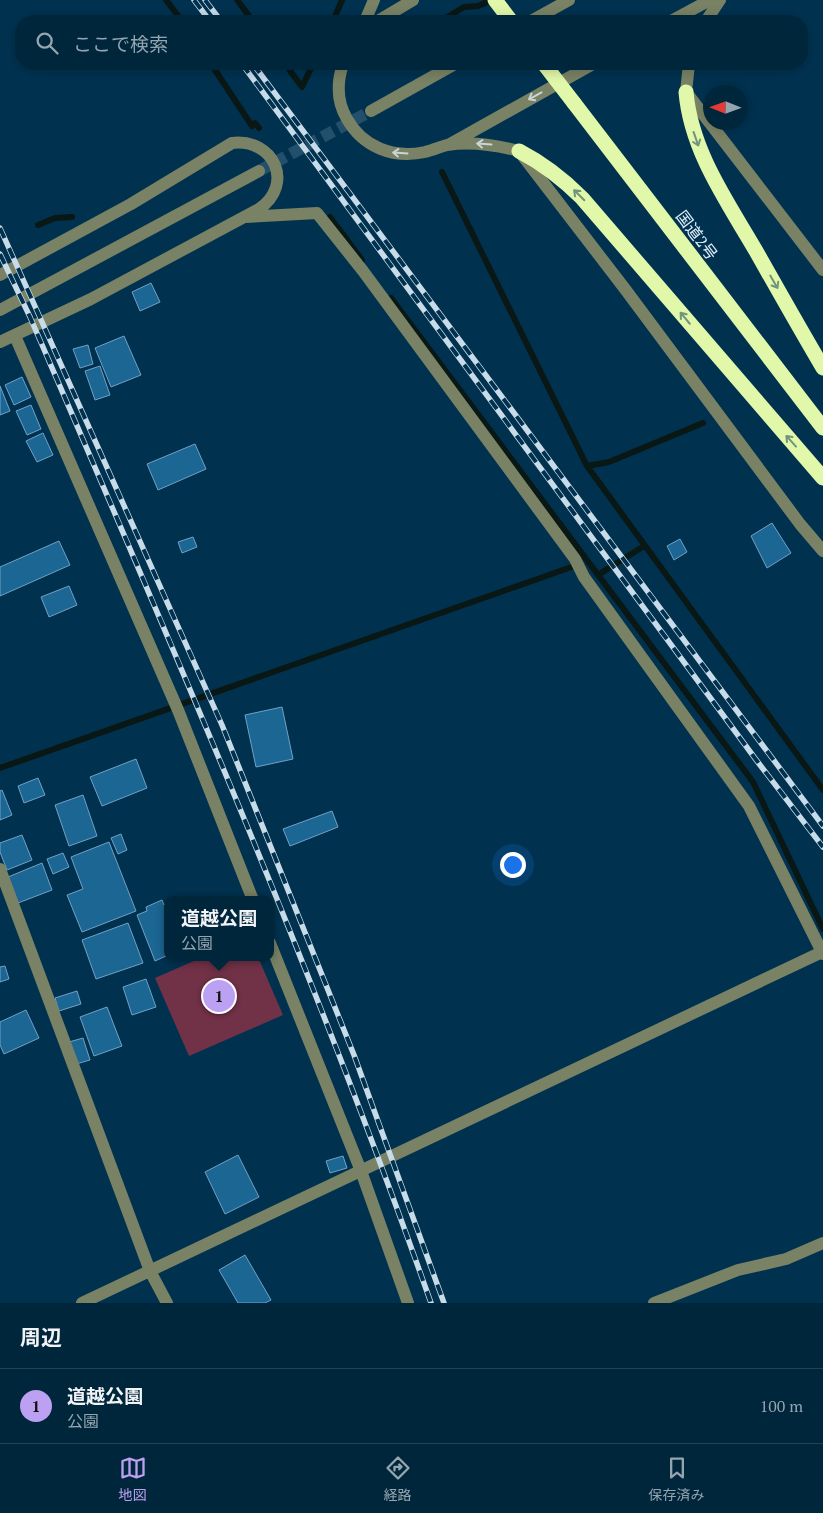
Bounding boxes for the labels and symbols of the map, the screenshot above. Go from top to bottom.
north arrow [703,85,748,130]
one-way arrow [528,91,543,101]
one-way arrow [692,131,701,146]
one-way arrow [476,140,492,149]
one-way arrow [392,148,408,157]
one-way arrow [573,189,585,201]
street label: 国道2号 [671,206,723,264]
one-way arrow [769,274,779,288]
one-way arrow [679,311,691,324]
one-way arrow [785,435,796,448]
your location [500,852,526,878]
pin: 1 [203,977,235,1015]

